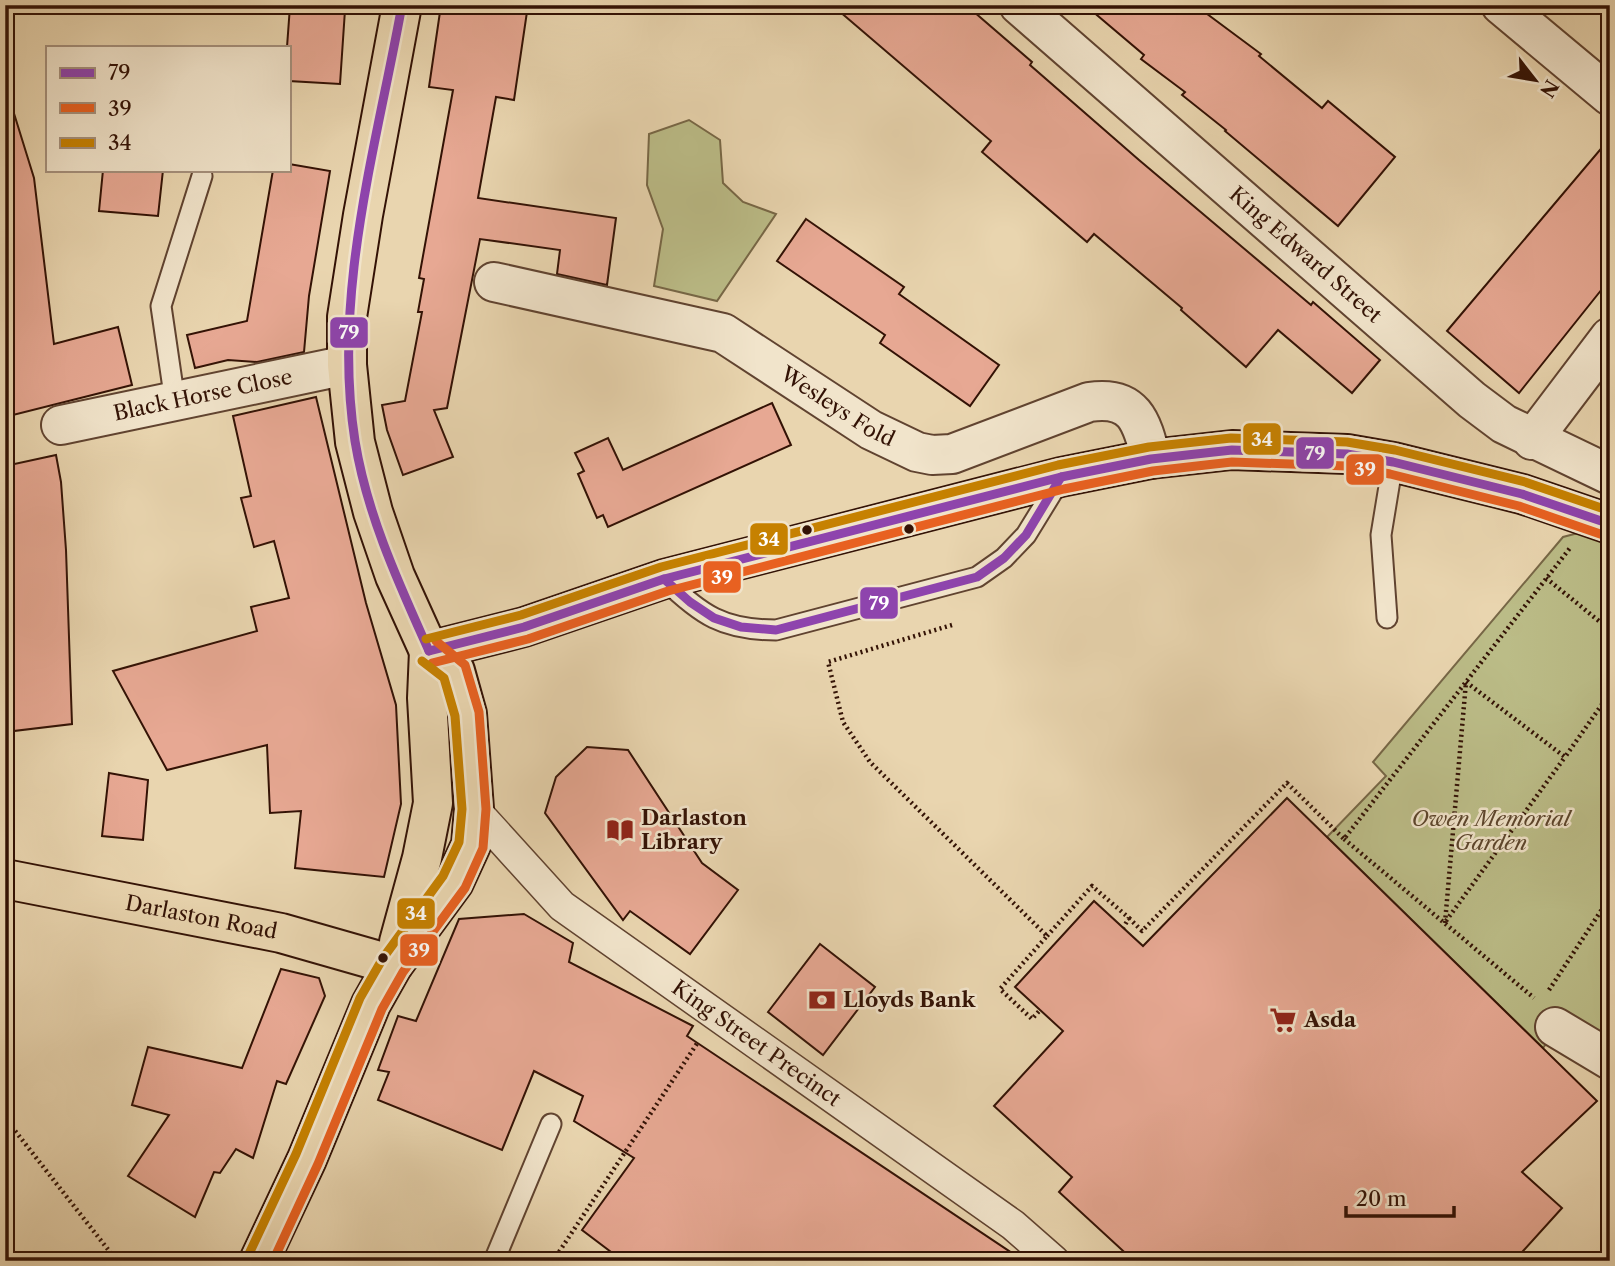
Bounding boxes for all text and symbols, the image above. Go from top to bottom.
legend [46,46,290,172]
north arrow [1500,46,1570,116]
text: 79 [108,60,131,85]
text: N [1535,75,1563,101]
text: 39 [108,96,132,121]
text: 34 [108,130,132,155]
street label: King Edward Street [1224,181,1388,328]
line badge: 79 [329,316,369,349]
text: 79 [338,321,360,344]
street label: Wesleys Fold [775,361,899,452]
street label: Black Horse Close [111,364,295,426]
line badge: 34 [1242,422,1282,456]
text: 34 [1251,428,1273,451]
line badge: 79 [1295,436,1335,470]
text: 79 [1304,442,1326,465]
line badge: 39 [1345,453,1385,486]
text: 39 [1354,458,1376,481]
line badge: 34 [749,522,789,556]
unlabelled marker [902,522,916,536]
unlabelled marker [800,523,814,537]
text: 34 [758,528,780,551]
line badge: 39 [702,560,742,594]
text: 39 [711,566,733,589]
line badge: 79 [859,586,899,620]
text: 79 [868,592,890,615]
place label: Darlaston Library [641,805,748,854]
park label: Owen Memorial Garden [1411,806,1573,855]
library icon: Darlaston Library [605,815,635,845]
street label: Darlaston Road [123,890,280,944]
line badge: 34 [396,897,436,930]
text: 34 [405,902,427,925]
line badge: 39 [399,933,439,967]
text: 39 [408,939,430,962]
unlabelled marker [376,951,390,965]
street label: King Street Precinct [667,975,846,1112]
bank icon: Lloyds Bank [807,985,837,1015]
place label: Lloyds Bank [843,987,976,1012]
supermarket icon: Asda [1268,1005,1298,1035]
place label: Asda [1303,1007,1357,1032]
scale bar [1346,1175,1454,1219]
text: 20 m [1356,1186,1407,1211]

